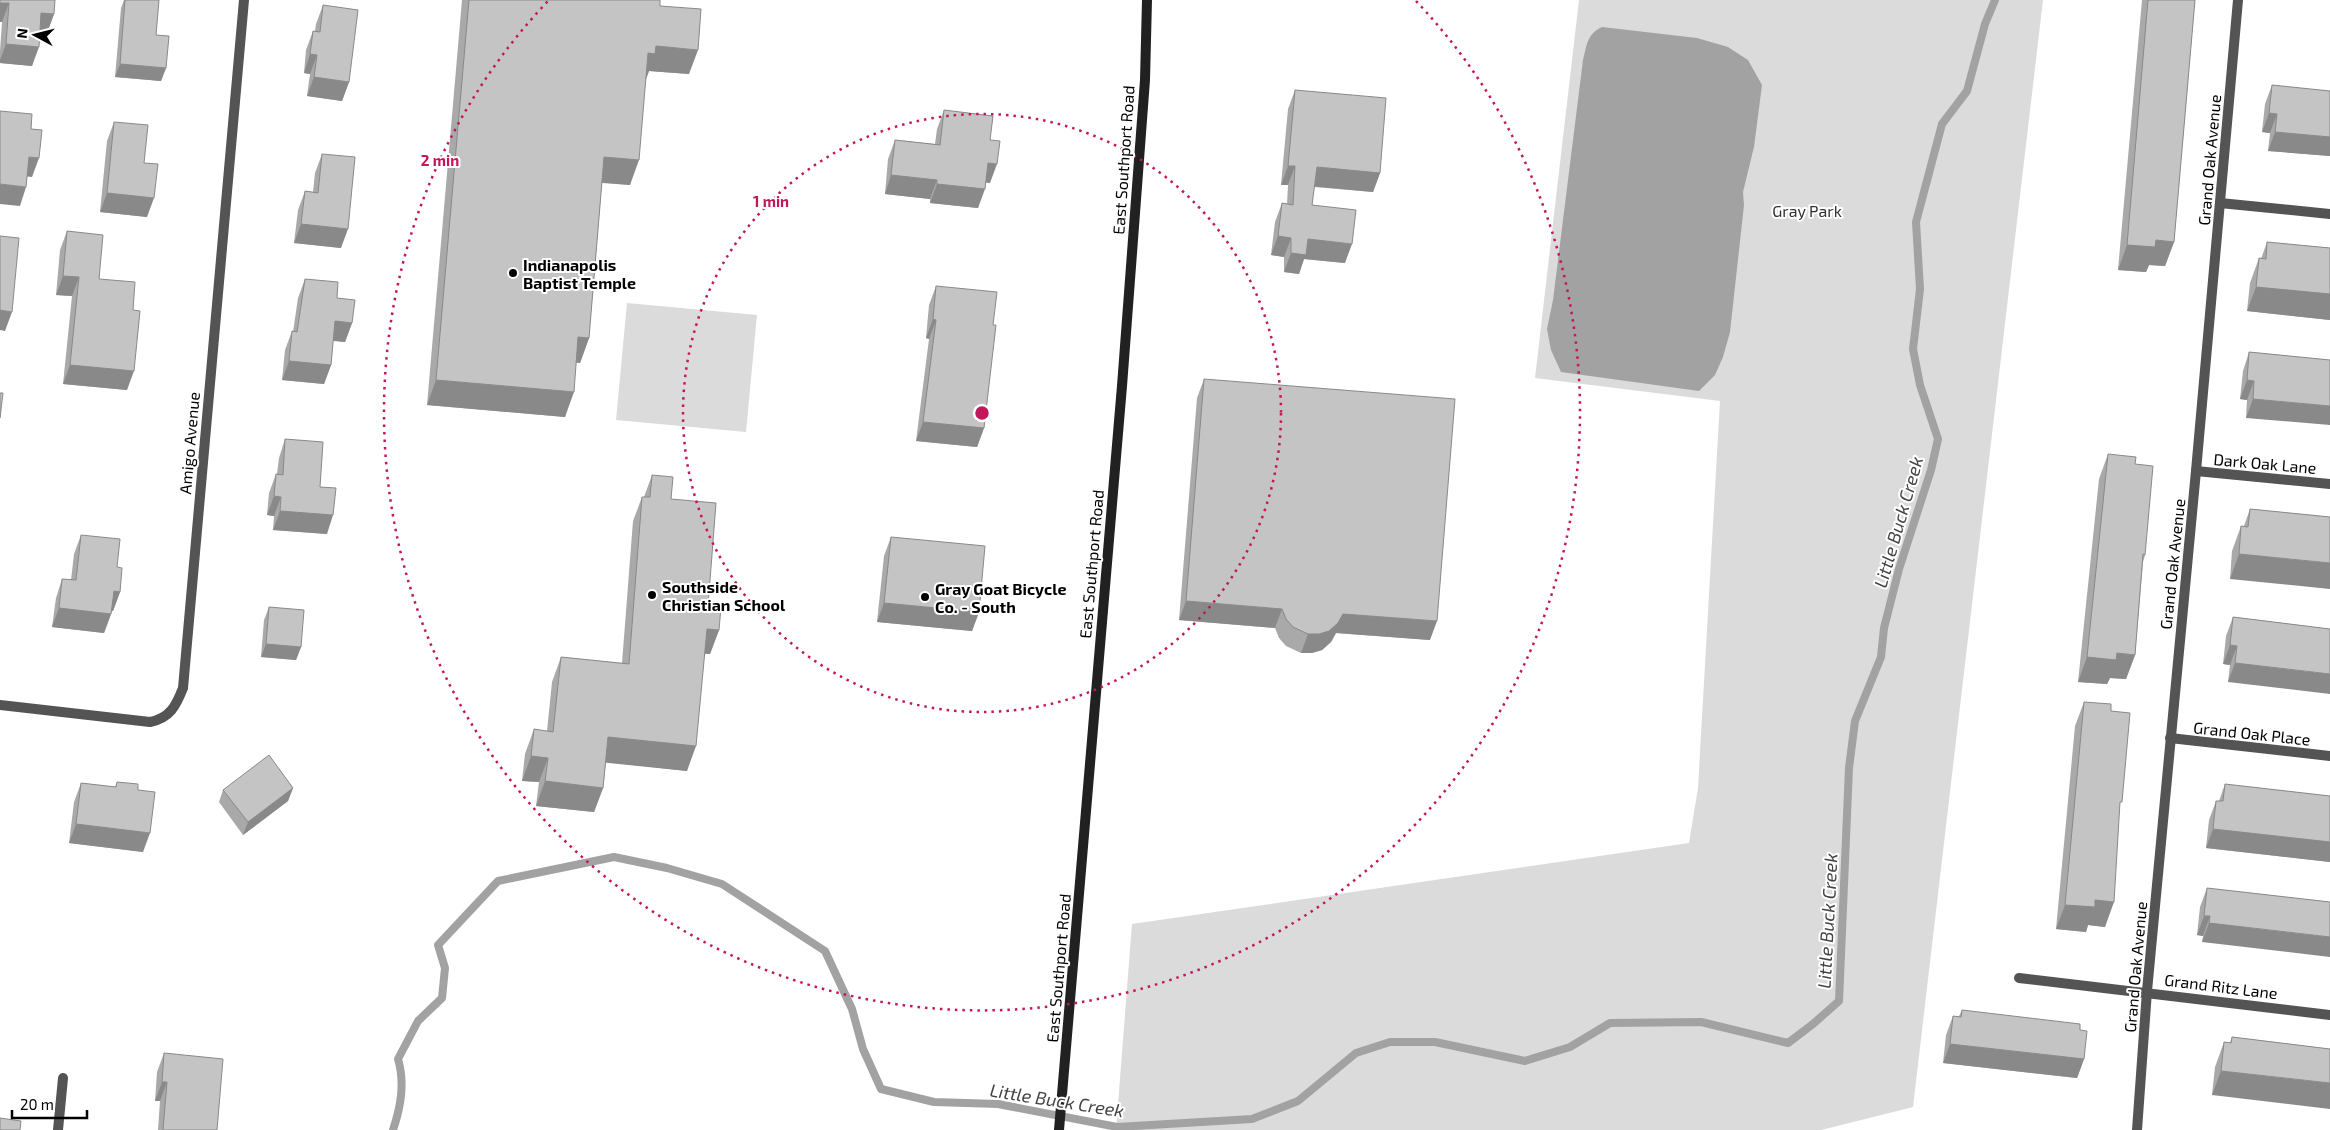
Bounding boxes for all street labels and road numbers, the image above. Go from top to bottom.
street label: East Southport Road [1108,85,1138,235]
street label: Grand Oak Avenue [2194,94,2224,226]
street label: Amigo Avenue [175,391,203,495]
street label: Dark Oak Lane [2213,449,2317,477]
street label: East Southport Road [1075,489,1107,639]
street label: Grand Oak Avenue [2156,498,2188,630]
street label: Grand Oak Place [2193,717,2311,749]
street label: East Southport Road [1042,893,1074,1043]
street label: Grand Oak Avenue [2120,901,2150,1033]
street label: Grand Ritz Lane [2163,970,2279,1002]

